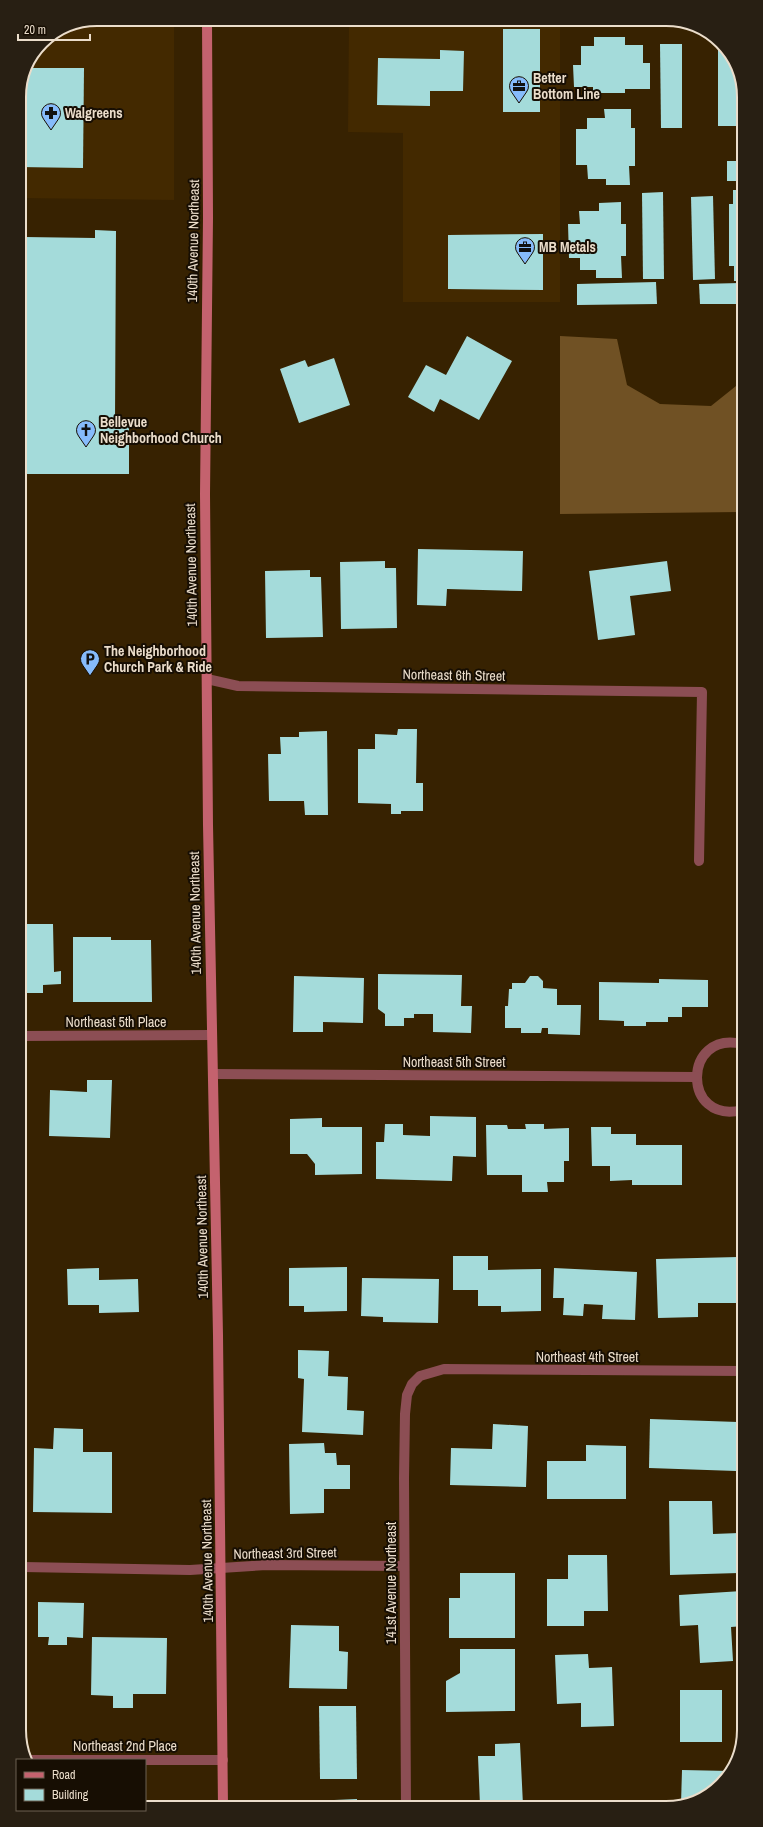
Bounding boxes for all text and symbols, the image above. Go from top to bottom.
scale bar [18,16,90,42]
text: 20 m [24,22,46,38]
place label: Better Bottom Line [533,69,600,103]
office icon: Better Bottom Line [508,75,530,103]
pharmacy icon: Walgreens [40,102,62,130]
place label: Walgreens [65,104,123,122]
street label: 140th Avenue Northeast [183,179,203,303]
office icon: MB Metals [514,236,536,264]
place label: MB Metals [539,238,596,256]
place label: Bellevue Neighborhood Church [100,413,222,447]
church icon: Bellevue Neighborhood Church [75,419,97,447]
street label: 140th Avenue Northeast [181,503,201,627]
place label: The Neighborhood Church Park & Ride [104,642,212,676]
parking icon: The Neighborhood Church Park & Ride [79,648,101,676]
street label: Northeast 6th Street [402,665,506,685]
street label: 140th Avenue Northeast [185,851,205,975]
street label: Northeast 5th Place [66,1013,166,1031]
street label: Northeast 5th Street [403,1053,505,1071]
street label: 140th Avenue Northeast [192,1175,212,1299]
street label: Northeast 4th Street [536,1348,638,1366]
street label: 140th Avenue Northeast [197,1499,217,1623]
street label: 141st Avenue Northeast [382,1522,400,1644]
street label: Northeast 3rd Street [233,1543,337,1563]
street label: Northeast 2nd Place [73,1737,177,1755]
legend [16,1759,146,1811]
text: Road [52,1767,76,1783]
text: Building [52,1787,89,1803]

